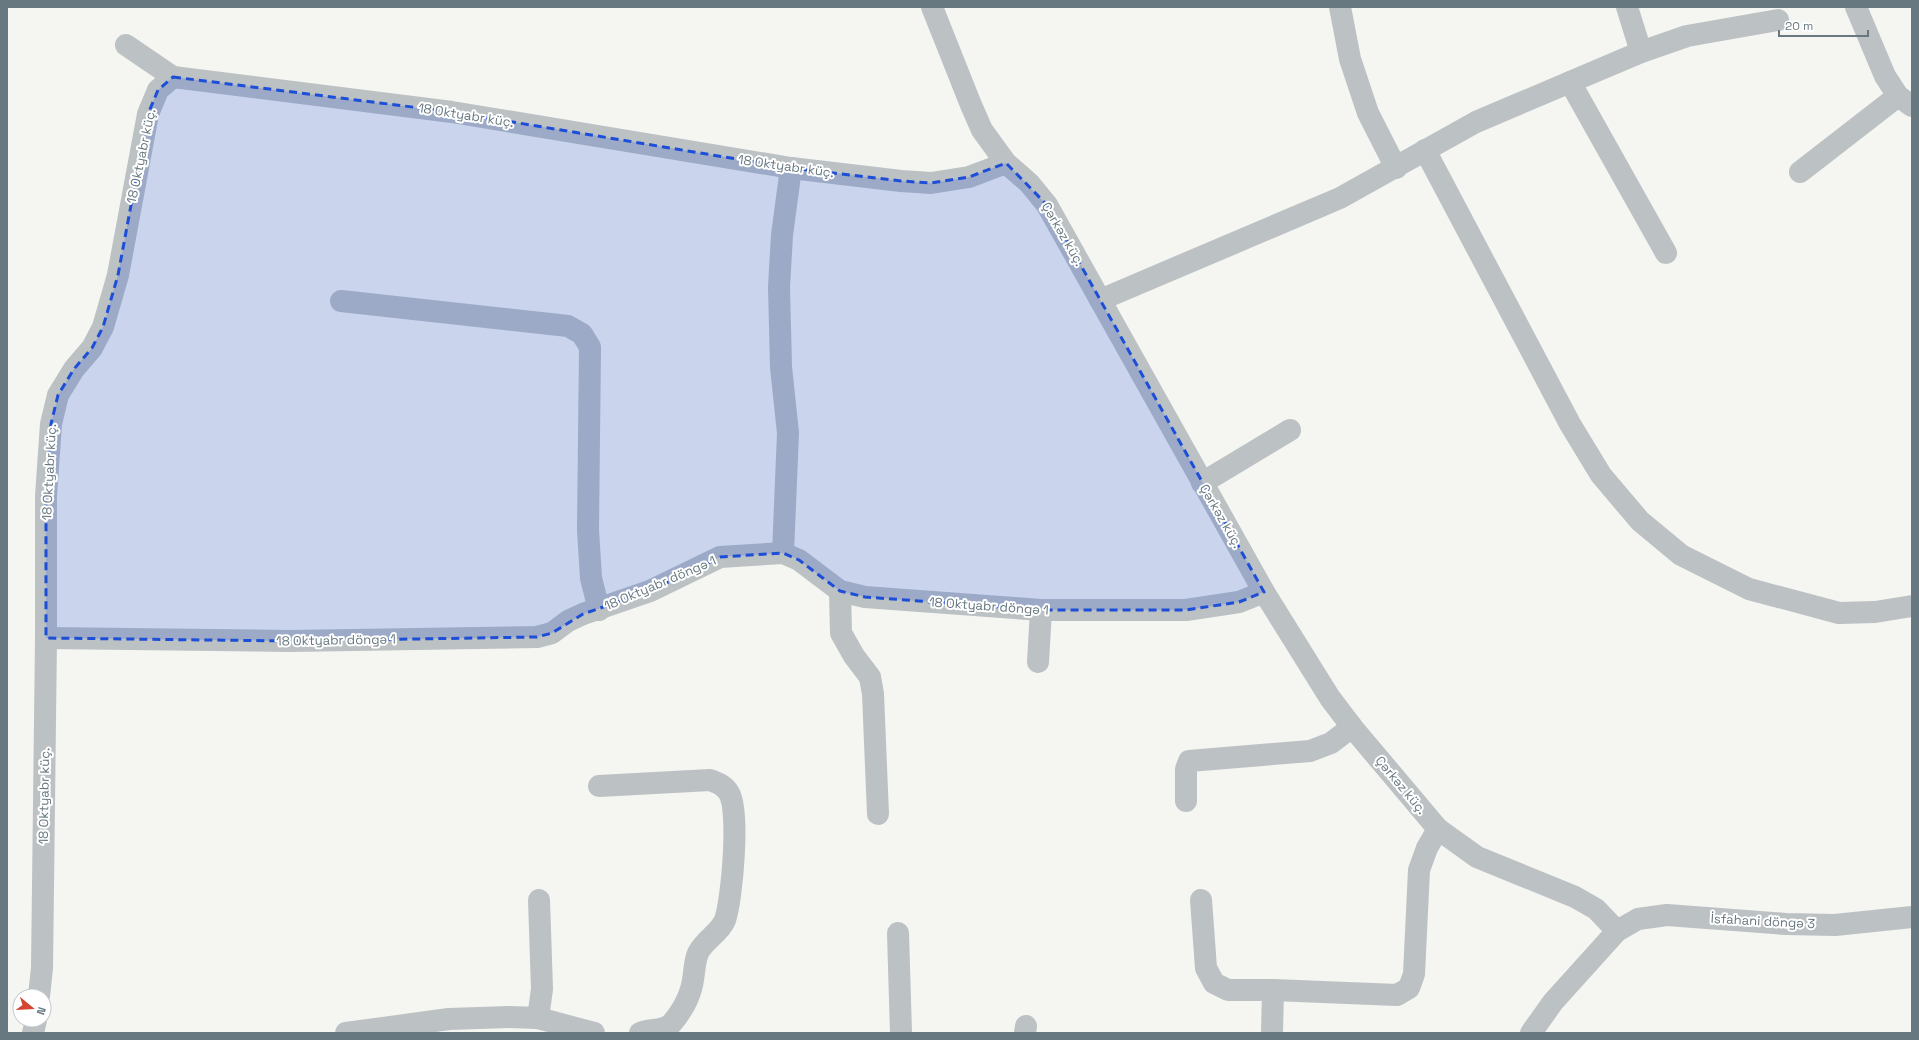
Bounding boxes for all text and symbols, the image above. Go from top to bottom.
scale bar [1779,12,1868,38]
text: 20 m [1785,18,1813,34]
street label: 18 Oktyabr küç. [417,99,515,131]
street label: 18 Oktyabr küç. [123,107,159,205]
street label: 18 Oktyabr küç. [737,151,835,181]
street label: Çərkəz küç. [1038,199,1088,269]
street label: 18 Oktyabr küç. [38,423,60,521]
street label: Çərkəz küç. [1196,481,1246,551]
street label: 18 Oktyabr döngə 1 [602,552,718,614]
street label: 18 Oktyabr döngə 1 [929,593,1049,619]
street label: 18 Oktyabr döngə 1 [276,630,396,650]
street label: 18 Oktyabr küç. [35,748,53,844]
street label: Çərkəz küç. [1372,752,1430,818]
street label: İsfahani döngə 3 [1710,910,1816,932]
north arrow [12,988,52,1028]
text: N [34,1005,49,1017]

